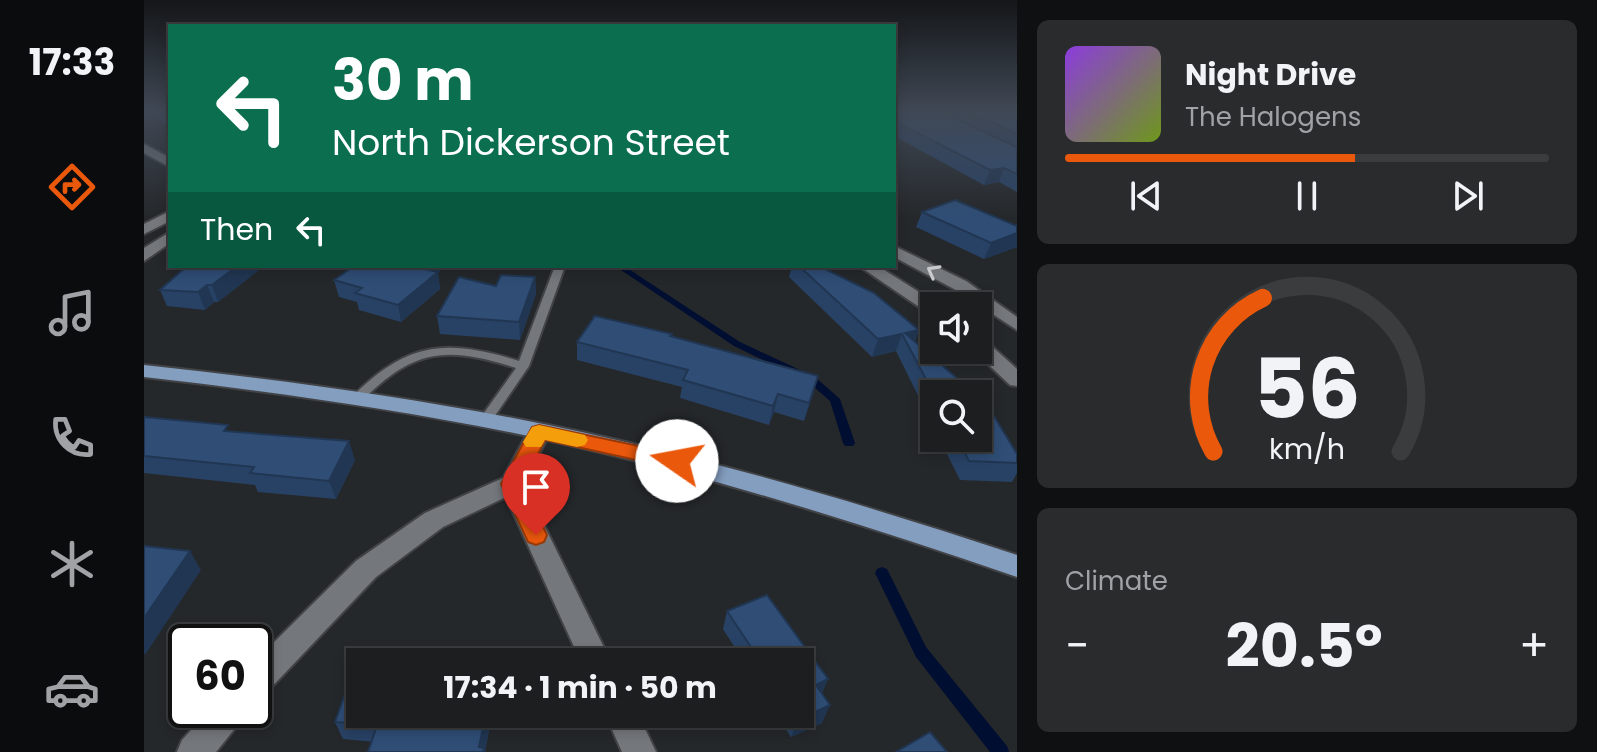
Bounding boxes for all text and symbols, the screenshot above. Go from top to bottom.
text: 17:33 [29,37,115,88]
text: 30 m [332,41,474,120]
text: Night Drive [1185,53,1356,96]
icon: left [200,56,304,160]
text: The Halogens [1185,99,1361,135]
text: North Dickerson Street [332,117,730,168]
icon: directions [44,159,100,215]
icon: previous [1124,174,1168,218]
icon: pause [1285,174,1329,218]
icon: next [1446,174,1490,218]
text: Then [200,208,273,251]
icon: left [289,208,333,252]
one-way arrow [927,265,941,280]
icon: music [44,285,100,341]
map controls [920,292,992,452]
button: sound [920,292,992,364]
text: 56 [1253,331,1361,447]
button: search [920,380,992,452]
icon: phone [44,410,100,466]
position arrow [635,419,719,503]
text: km/h [1269,429,1345,469]
pin [502,453,570,535]
icon: arrive [514,465,558,509]
icon: climate [44,536,100,592]
text: Climate [1065,563,1168,599]
text: 20.5° [1226,604,1383,688]
text: − [1065,615,1089,676]
text: + [1519,615,1549,676]
speed limit sign: 60 [168,624,272,728]
icon: car [44,661,100,717]
text: 17:34 · 1 min · 50 m [443,666,717,709]

